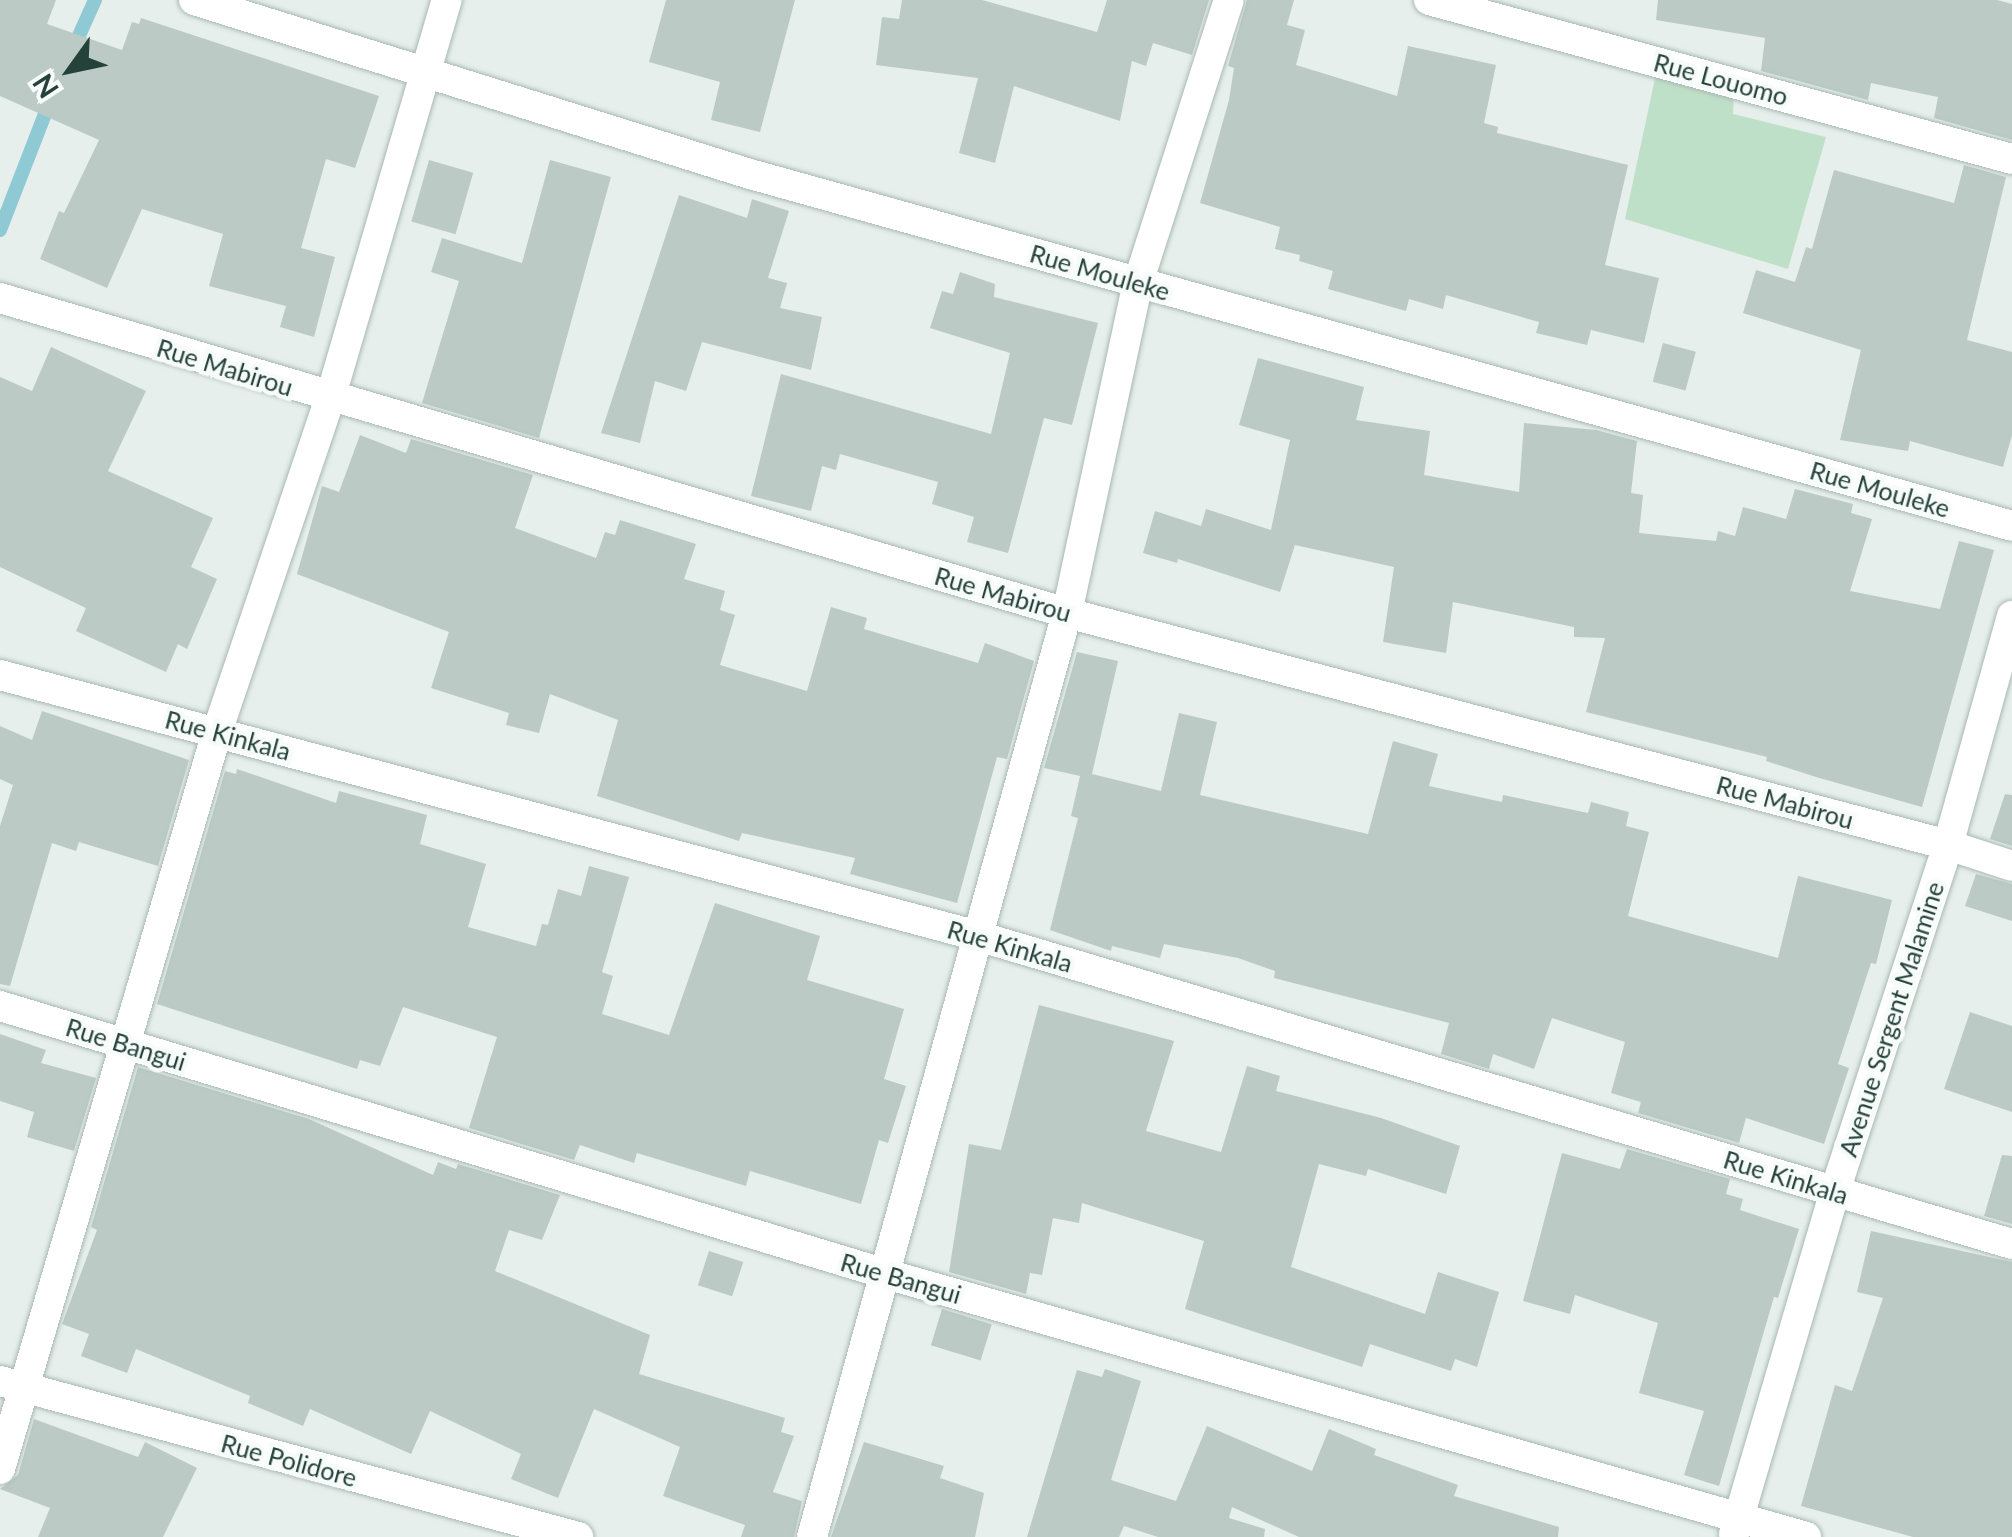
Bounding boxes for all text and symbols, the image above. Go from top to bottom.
north arrow [20,20,120,120]
street label: Rue Louomo [1651,47,1791,111]
text: N [25,68,65,105]
street label: Rue Mouleke [1027,238,1173,306]
street label: Rue Mabirou [153,332,297,402]
street label: Rue Mouleke [1807,455,1953,523]
street label: Rue Mabirou [931,560,1075,628]
street label: Rue Kinkala [162,704,294,766]
street label: Rue Mabirou [1713,769,1857,835]
street label: Avenue Sergent Malamine [1832,878,1950,1160]
street label: Rue Kinkala [944,914,1076,978]
street label: Rue Bangui [62,1012,190,1076]
street label: Rue Kinkala [1720,1144,1852,1210]
street label: Rue Bangui [837,1246,965,1310]
street label: Rue Polidore [218,1428,360,1492]

